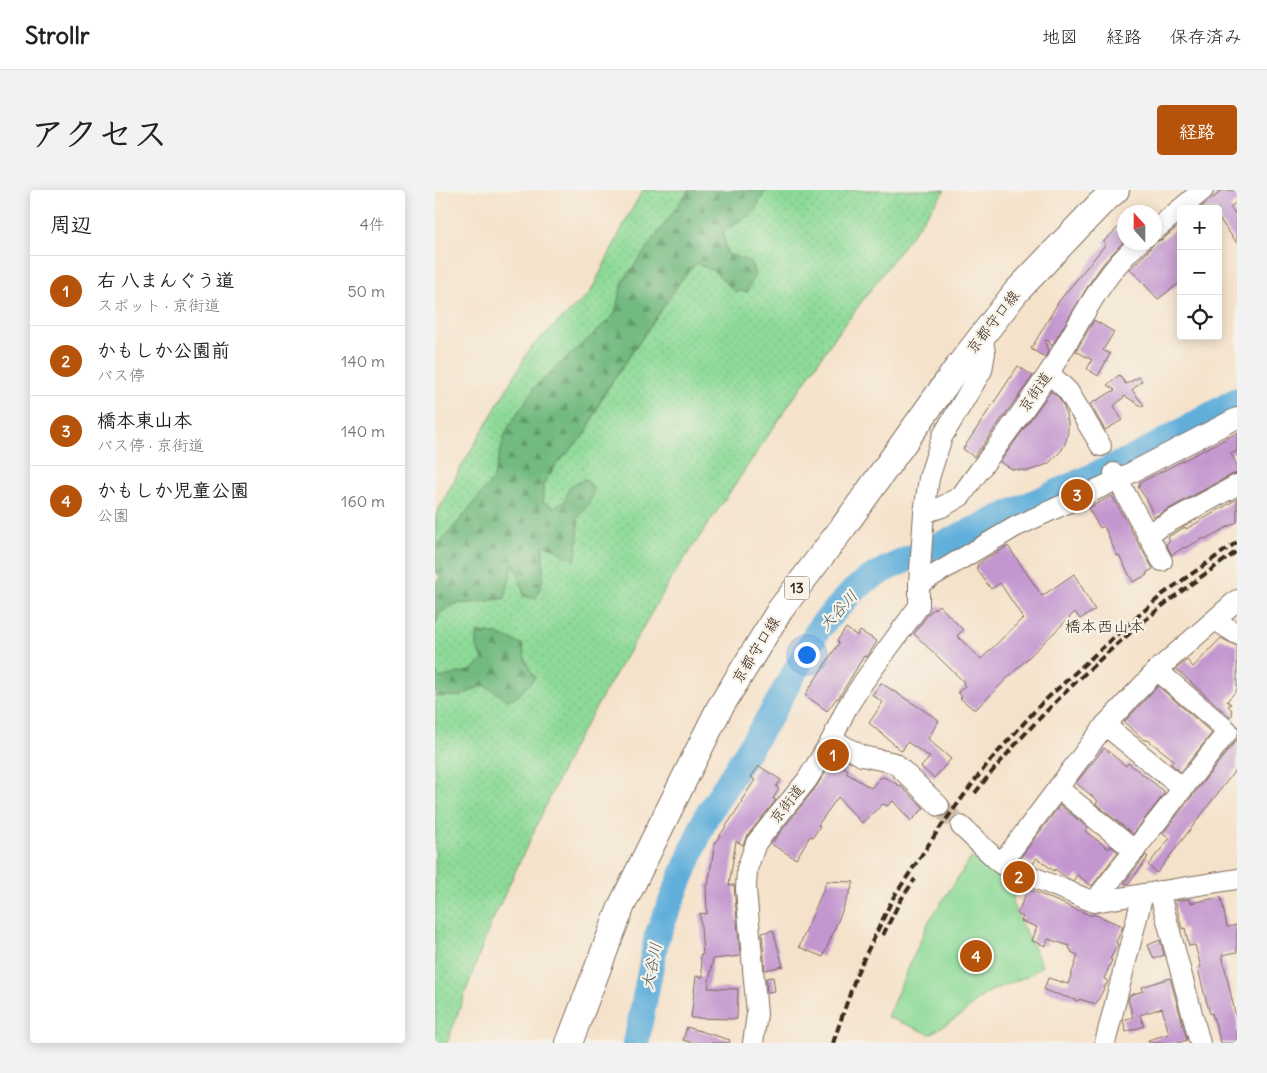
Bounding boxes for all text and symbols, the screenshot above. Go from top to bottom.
text: Strollr [25,20,90,50]
text: 地図 [1042,25,1078,48]
text: 経路 [1106,25,1142,48]
text: 保存済み [1170,25,1242,48]
button: 経路 [1157,105,1237,155]
text: アクセス [30,111,168,155]
north arrow [1117,205,1162,250]
map controls [1177,205,1222,340]
button: + [1177,205,1222,250]
text: 周辺 [50,211,92,238]
text: 4件 [360,214,385,234]
button: − [1177,250,1222,295]
text: 右 八まんぐう道 [97,268,235,292]
text: 1 [63,281,69,301]
text: 50 m [347,281,385,301]
street label: 京都守口線 [962,286,1023,357]
text: スポット · 京街道 [97,295,220,315]
button: locate [1177,295,1222,340]
text: かもしか公園前 [97,338,230,362]
text: 2 [62,351,70,371]
text: 140 m [341,351,385,371]
text: バス停 [97,365,145,385]
street label: 京街道 [1014,368,1055,416]
text: 橋本東山本 [97,408,192,432]
text: 3 [61,421,71,441]
text: 140 m [341,421,385,441]
text: バス停 · 京街道 [97,435,204,455]
pin: 3 [1061,476,1093,514]
text: かもしか児童公園 [97,478,249,502]
text: 4 [61,491,71,511]
text: 160 m [341,491,385,511]
text: 公園 [97,505,129,525]
road number: 13 [785,576,809,599]
water label: 大谷川 [814,586,862,634]
street label: 京都守口線 [728,613,784,687]
district label: 橋本西山本 [1065,616,1145,636]
your location [794,642,820,668]
pin: 1 [817,736,849,774]
street label: 京街道 [765,780,808,827]
pin: 2 [1003,858,1035,896]
pin: 4 [960,937,992,975]
water label: 大谷川 [637,941,665,991]

